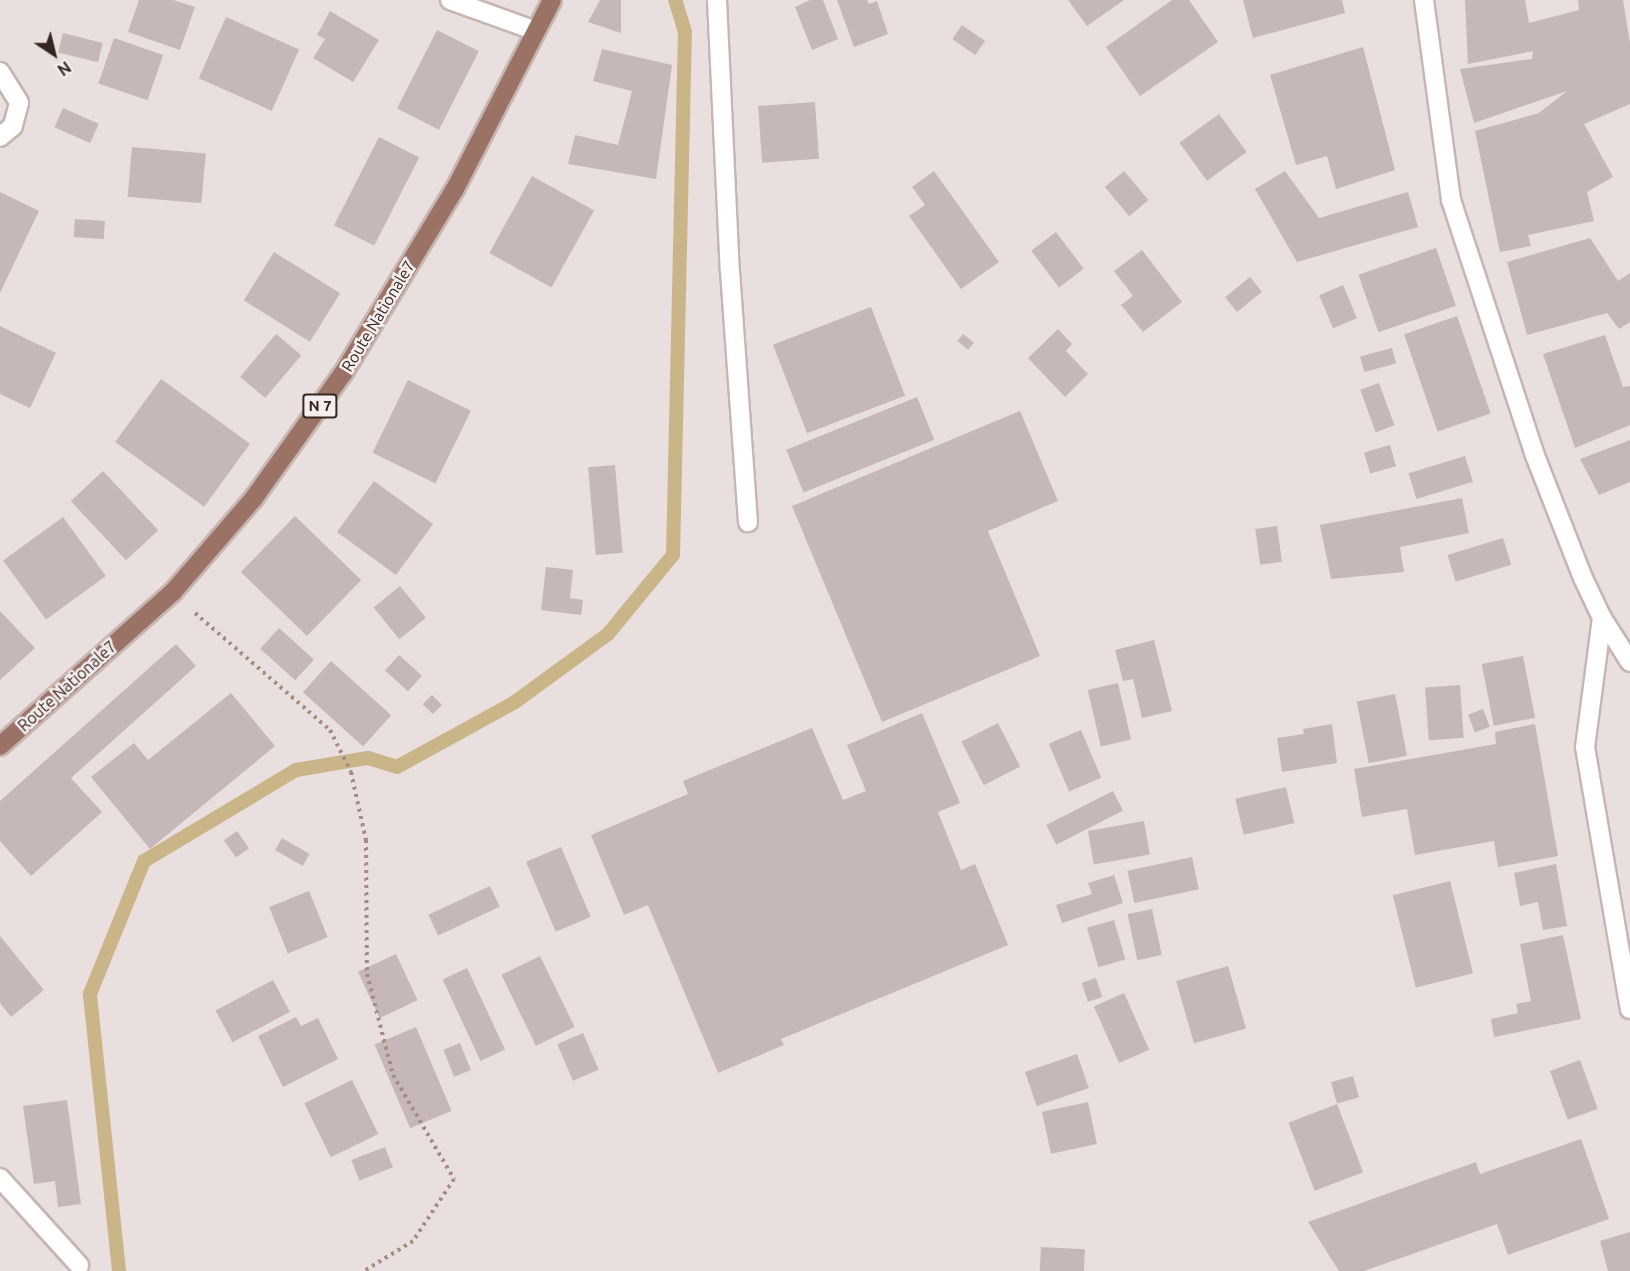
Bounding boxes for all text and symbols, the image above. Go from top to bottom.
north arrow [24,24,84,84]
text: N [54,58,74,80]
street label: Route Nationale7 [337,257,419,375]
road number: N 7 [302,394,338,418]
street label: Route Nationale7 [14,637,120,735]

